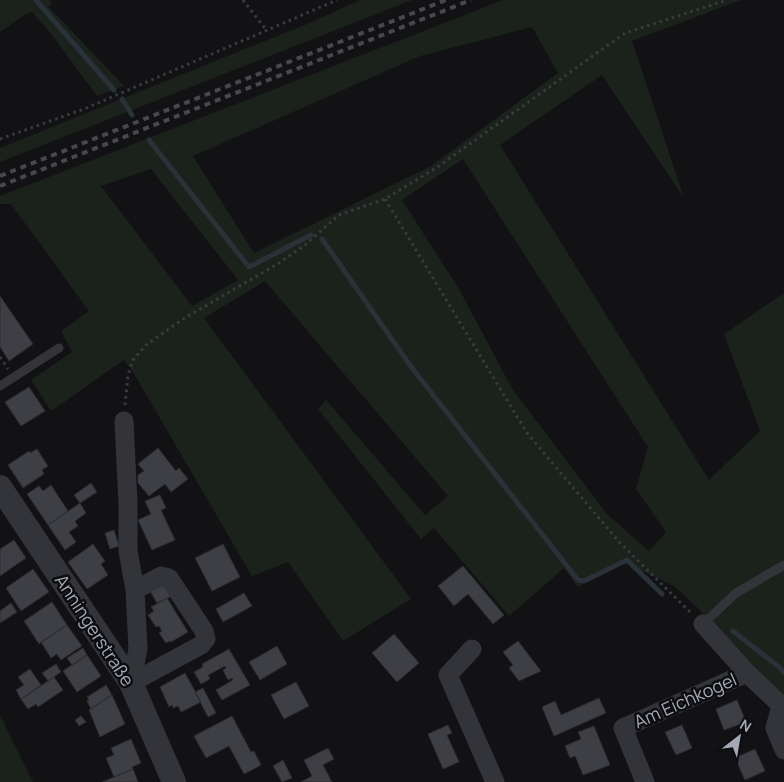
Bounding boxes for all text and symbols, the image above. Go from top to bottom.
street label: Anningerstraße [50,569,140,691]
street label: Am Eichkogel [630,667,740,733]
north arrow [714,712,764,762]
text: N [737,715,755,736]

